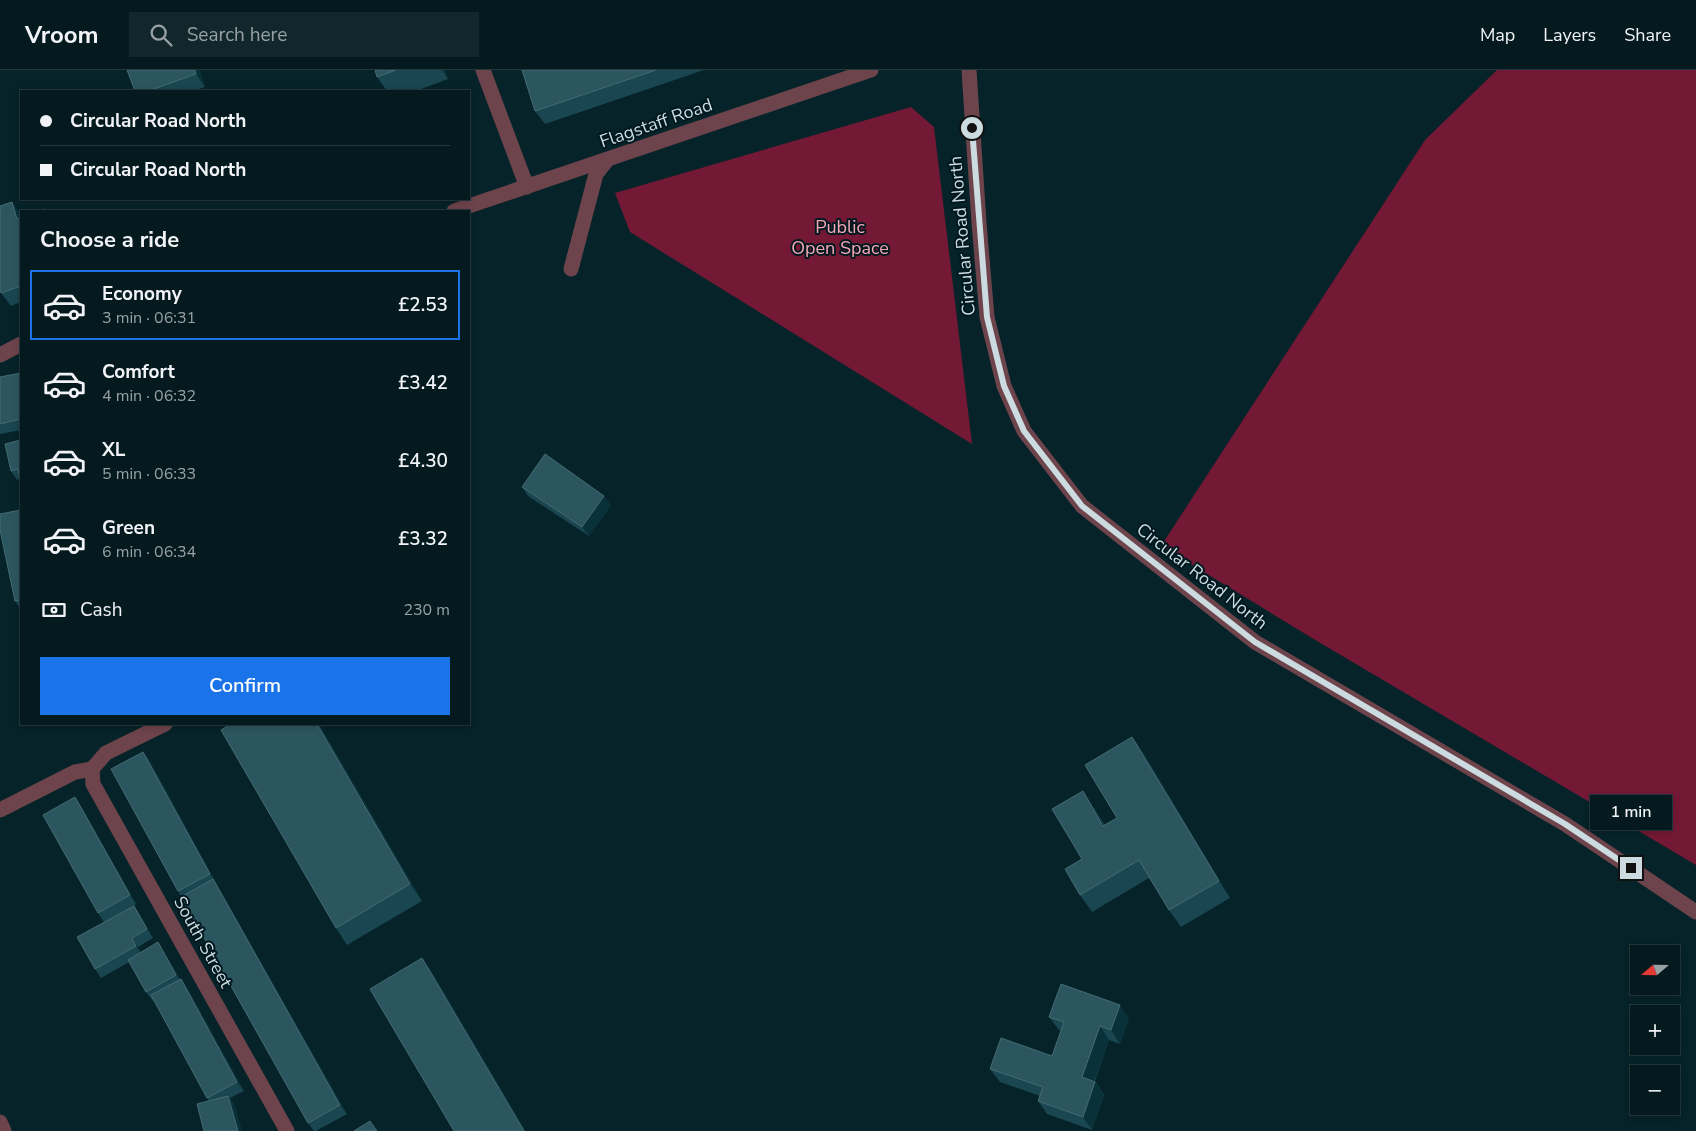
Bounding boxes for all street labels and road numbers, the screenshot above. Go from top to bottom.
street label: Flagstaff Road [596,92,716,154]
street label: Circular Road North [943,155,981,317]
street label: Circular Road North [1131,517,1273,635]
street label: South Street [168,892,238,993]

